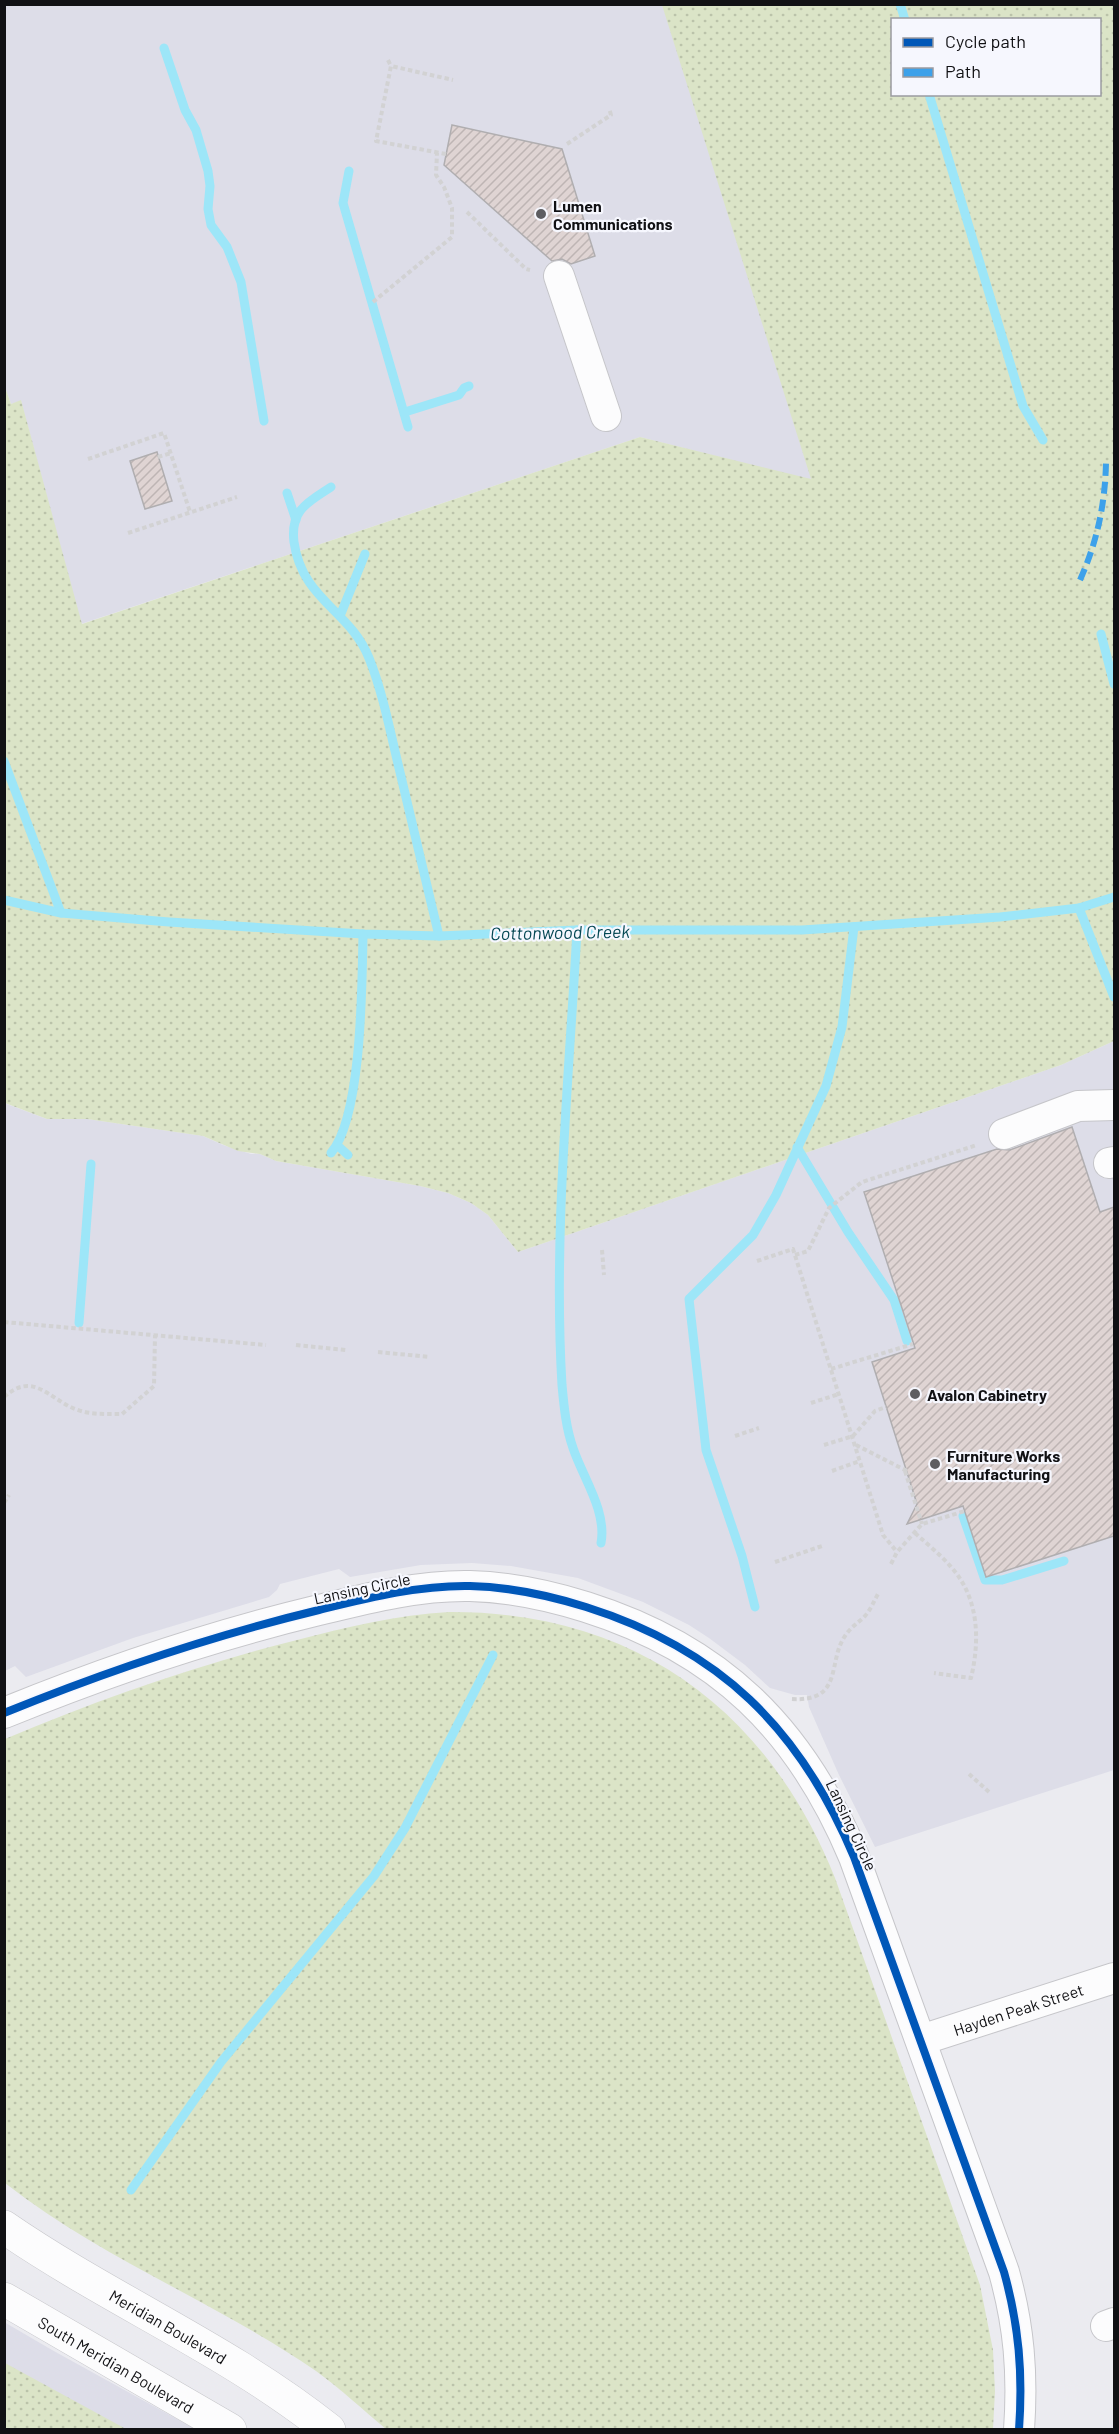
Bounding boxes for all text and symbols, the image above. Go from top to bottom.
legend [891,18,1101,96]
text: Cycle path [945,30,1026,52]
text: Path [945,60,981,82]
place label: Lumen Communications [553,196,673,233]
marker: Lumen Communications [534,207,548,221]
water label: Cottonwood Creek [490,920,630,944]
place label: Avalon Cabinetry [927,1385,1047,1404]
marker: Avalon Cabinetry [908,1387,922,1401]
place label: Furniture Works Manufacturing [947,1446,1060,1483]
marker: Furniture Works Manufacturing [928,1457,942,1471]
street label: Lansing Circle [312,1569,412,1607]
street label: Lansing Circle [823,1777,881,1873]
street label: Hayden Peak Street [951,1979,1086,2039]
street label: Meridian Boulevard [106,2285,231,2367]
street label: South Meridian Boulevard [35,2312,198,2417]

